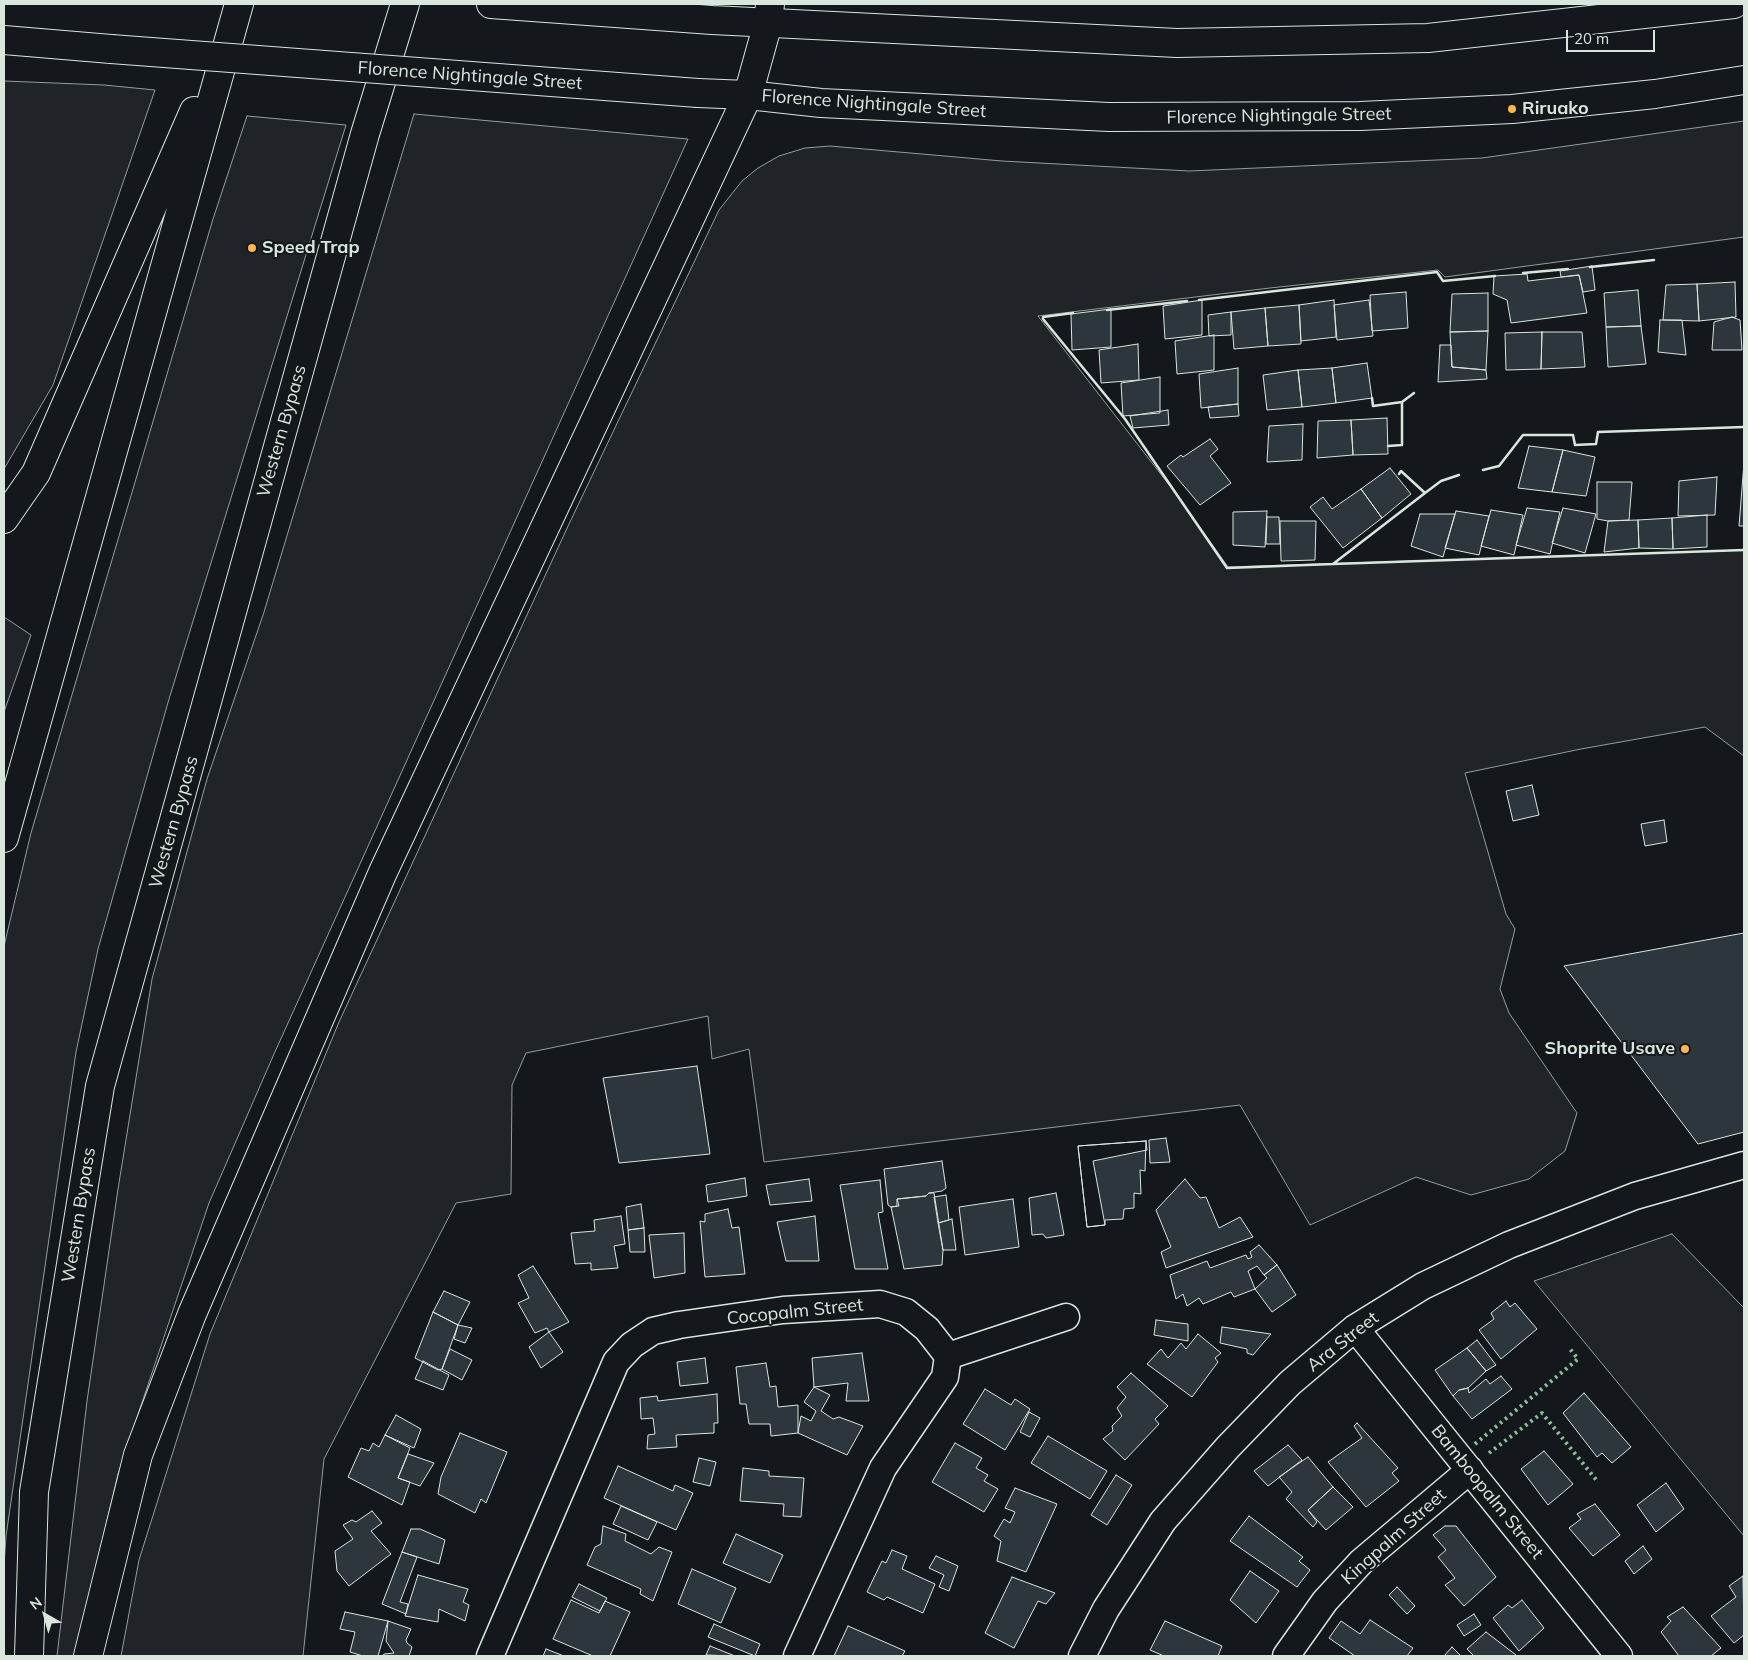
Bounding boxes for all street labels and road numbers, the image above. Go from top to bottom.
street label: Florence Nightingale Street [357,57,583,95]
street label: Florence Nightingale Street [761,85,987,123]
street label: Florence Nightingale Street [1166,103,1392,129]
street label: Western Bypass [253,362,311,500]
street label: Western Bypass [145,753,203,891]
street label: Western Bypass [58,1146,100,1284]
street label: Cocopalm Street [726,1294,864,1330]
street label: Ara Street [1303,1307,1383,1377]
street label: Bamboopalm Street [1426,1421,1548,1563]
street label: Kingpalm Street [1337,1484,1451,1590]

